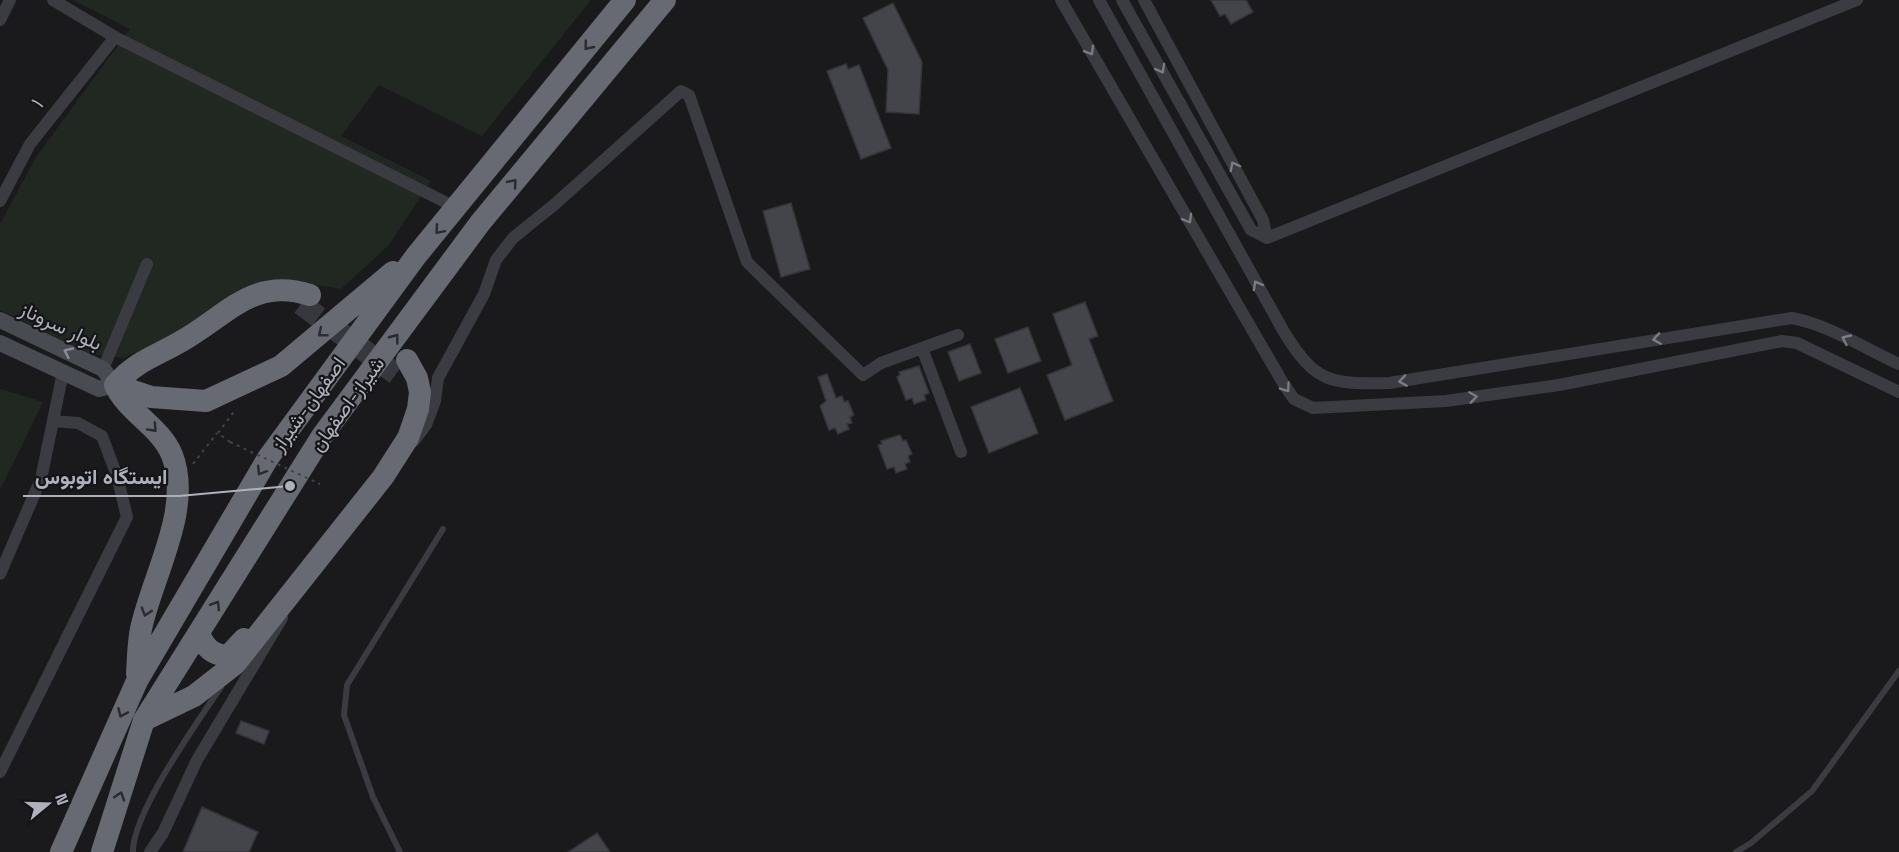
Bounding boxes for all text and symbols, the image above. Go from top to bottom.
one-way arrow [584,39,595,50]
one-way arrow [1083,45,1095,55]
one-way arrow [1154,63,1165,73]
street label: ۱ [25,93,49,113]
one-way arrow [1230,162,1241,172]
one-way arrow [506,179,517,190]
one-way arrow [1181,213,1192,223]
one-way arrow [435,223,446,234]
one-way arrow [1253,281,1264,291]
street label: بلوار سروناز [15,295,106,356]
one-way arrow [318,325,329,336]
one-way arrow [1653,332,1662,344]
one-way arrow [387,334,398,345]
one-way arrow [1841,334,1852,346]
one-way arrow [64,348,75,360]
street label: اصفهان-شیراز [264,352,351,457]
street label: شیراز-اصفهان [304,352,390,456]
one-way arrow [1398,374,1408,387]
one-way arrow [1279,381,1290,392]
one-way arrow [1468,392,1477,404]
one-way arrow [146,422,157,432]
callout: ایستگاه اتوبوس [23,457,179,496]
text: ایستگاه اتوبوس [35,463,167,490]
one-way arrow [256,465,268,475]
one-way arrow [209,601,221,611]
one-way arrow [141,606,153,617]
one-way arrow [118,707,130,718]
north arrow [18,774,78,834]
text: N [50,791,73,808]
one-way arrow [112,791,125,802]

